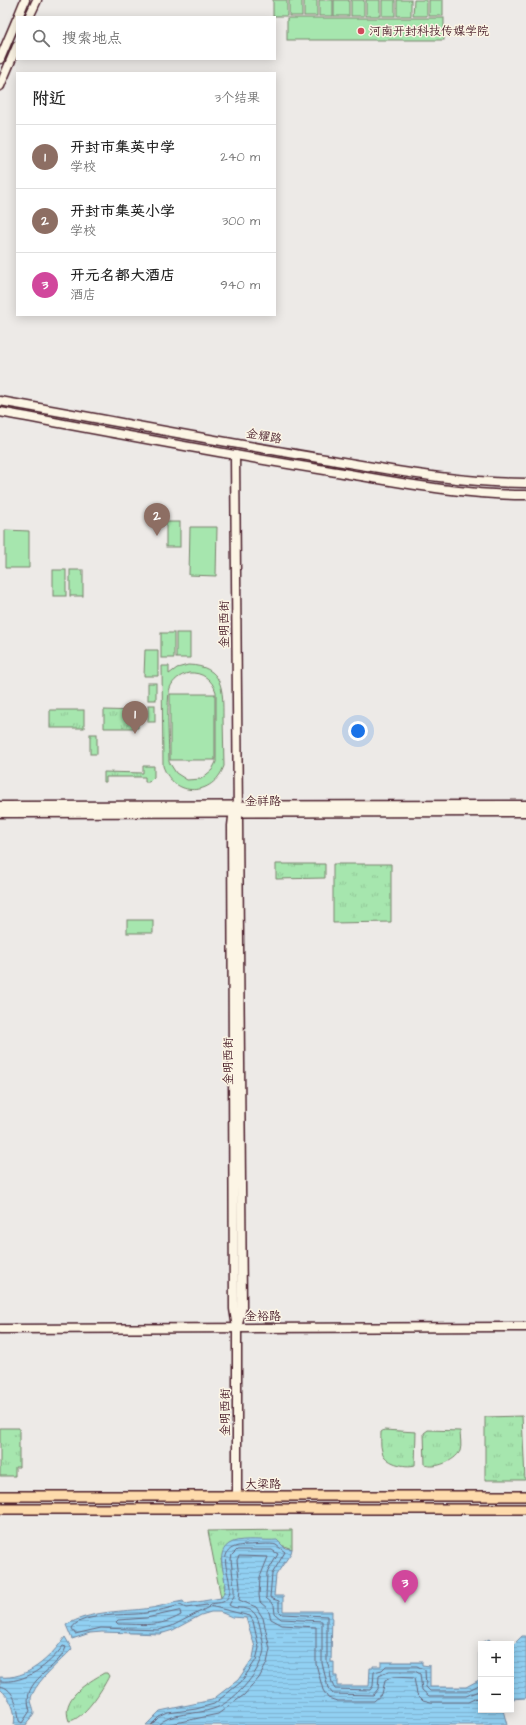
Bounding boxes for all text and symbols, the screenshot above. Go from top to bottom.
search box [16,16,276,60]
place label: 河南开封科技传媒学院 [369,23,489,40]
marker: 河南开封科技传媒学院 [356,26,366,36]
icon: search [30,27,52,49]
text: 搜索地点 [62,28,122,49]
text: 附近 [32,87,66,111]
text: 3个结果 [214,89,260,107]
text: 开封市集英中学 [70,137,175,158]
text: 1 [44,148,46,166]
text: 240 m [220,148,260,166]
text: 学校 [70,158,96,176]
text: 开封市集英小学 [70,201,175,222]
text: 2 [41,212,49,230]
text: 300 m [222,212,260,230]
text: 学校 [70,222,96,240]
text: 开元名都大酒店 [70,265,175,286]
text: 3 [42,276,48,294]
text: 940 m [220,276,260,294]
text: 酒店 [70,286,96,304]
street label: 金耀路 [245,425,283,448]
pin: 2 [144,503,170,536]
street label: 金明西街 [216,600,233,648]
pin: 1 [122,701,148,734]
your location [348,721,368,741]
street label: 金祥路 [245,793,281,810]
street label: 金明西街 [220,1037,237,1085]
street label: 金裕路 [245,1308,281,1325]
street label: 金明西街 [217,1388,234,1436]
street label: 大梁路 [245,1476,281,1493]
pin: 3 [392,1570,418,1603]
map controls [478,1641,514,1713]
button: + [478,1641,514,1677]
button: − [478,1677,514,1713]

